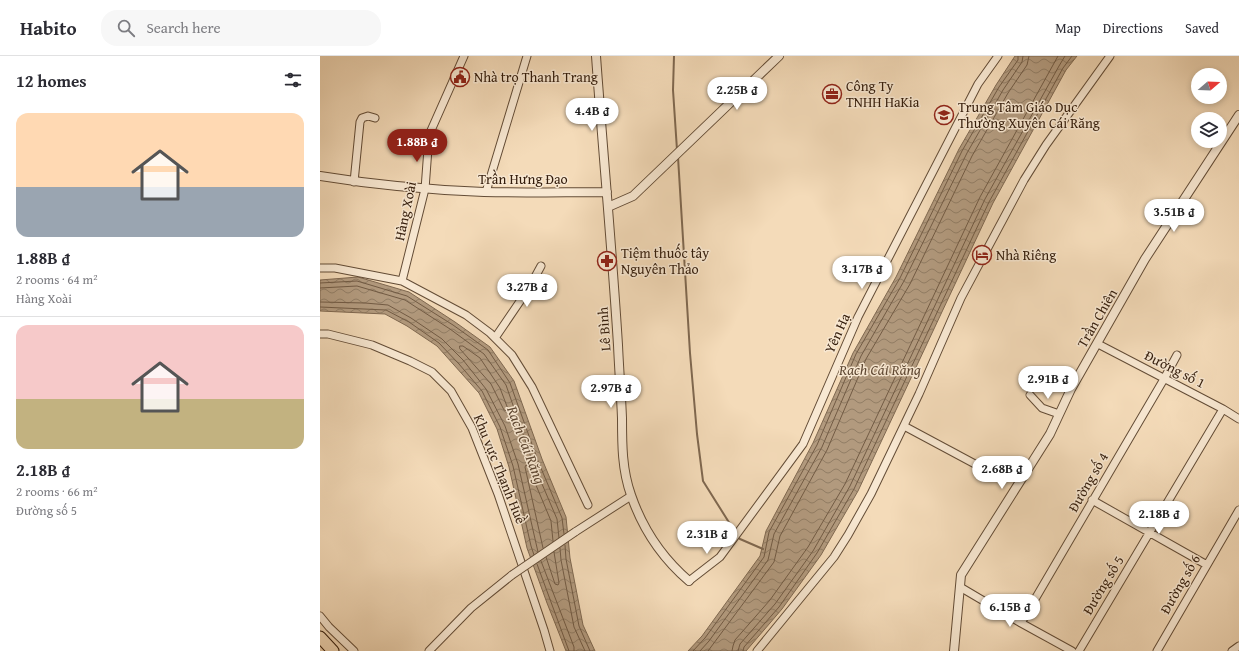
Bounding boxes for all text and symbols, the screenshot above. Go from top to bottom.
search box [101,10,381,46]
text: Habito [20,14,77,42]
icon: search [115,17,137,39]
text: Search here [147,17,221,38]
text: Map [1055,18,1081,38]
text: Directions [1103,18,1163,38]
text: Saved [1185,18,1219,38]
public building icon: Nhà trọ Thanh Trang [449,66,471,88]
place label: Nhà trọ Thanh Trang [474,67,598,87]
text: 12 homes [16,68,87,93]
north arrow [1191,68,1227,104]
map controls [1191,68,1227,148]
icon: filters [282,69,304,91]
place label: Công Ty TNHH HaKia [846,76,920,112]
pin: 2.25B ₫ [700,77,774,111]
text: 2.25B ₫ [716,80,758,99]
office icon: Công Ty TNHH HaKia [821,83,843,105]
place label: Trung Tâm Giáo Dục Thường Xuyên Cái Răng [958,97,1100,133]
pin: 4.4B ₫ [559,98,625,132]
text: 4.4B ₫ [575,101,609,120]
school or university icon: Trung Tâm Giáo Dục Thường Xuyên Cái Răng [933,104,955,126]
button: layers [1191,112,1227,148]
pin: 1.88B ₫ [380,129,454,163]
text: 1.88B ₫ [396,132,438,151]
icon: home [124,139,196,211]
street label: Trần Hưng Đạo [478,169,568,189]
street label: Hàng Xoài [389,179,421,243]
pin: 3.51B ₫ [1137,199,1211,233]
text: 3.51B ₫ [1153,202,1195,221]
place label: Tiệm thuốc tây Nguyên Thảo [621,243,709,279]
hotel icon: Nhà Riêng [971,244,993,266]
text: 1.88B ₫ [16,245,70,270]
place label: Nhà Riêng [996,245,1056,265]
pharmacy icon: Tiệm thuốc tây Nguyên Thảo [596,250,618,272]
pin: 3.17B ₫ [825,256,899,290]
text: 3.17B ₫ [841,259,883,278]
text: 2 rooms · 64 m² [16,270,98,289]
pin: 3.27B ₫ [490,274,564,308]
text: 3.27B ₫ [506,277,548,296]
street label: Trần Chiên [1072,285,1122,351]
text: Hàng Xoài [16,289,72,308]
street label: Lê Bình [592,306,616,352]
street label: Yên Hạ [819,309,855,356]
street label: Đường số 1 [1141,345,1209,393]
icon: home [124,351,196,423]
water label: Rạch Cái Răng [838,359,921,380]
pin: 2.91B ₫ [1011,366,1085,400]
text: 2.91B ₫ [1027,369,1069,388]
pin: 2.97B ₫ [574,375,648,409]
text: 2.97B ₫ [590,378,632,397]
water label: Rạch Cái Răng [502,402,551,487]
street label: Khu vực Thạnh Huề [469,411,531,527]
street label: Đường số 4 [1063,448,1113,515]
pin: 2.68B ₫ [965,456,1039,490]
text: 2.18B ₫ [16,457,70,482]
text: 2.68B ₫ [981,459,1023,478]
text: 2 rooms · 66 m² [16,482,98,501]
text: Đường số 5 [16,501,77,520]
pin: 2.18B ₫ [1122,501,1196,535]
text: 2.18B ₫ [1138,504,1180,523]
pin: 2.31B ₫ [670,521,744,555]
text: 2.31B ₫ [686,524,728,543]
street label: Đường số 6 [1155,550,1205,617]
street label: Đường số 5 [1078,552,1128,618]
pin: 6.15B ₫ [973,594,1047,628]
text: 6.15B ₫ [989,597,1031,616]

